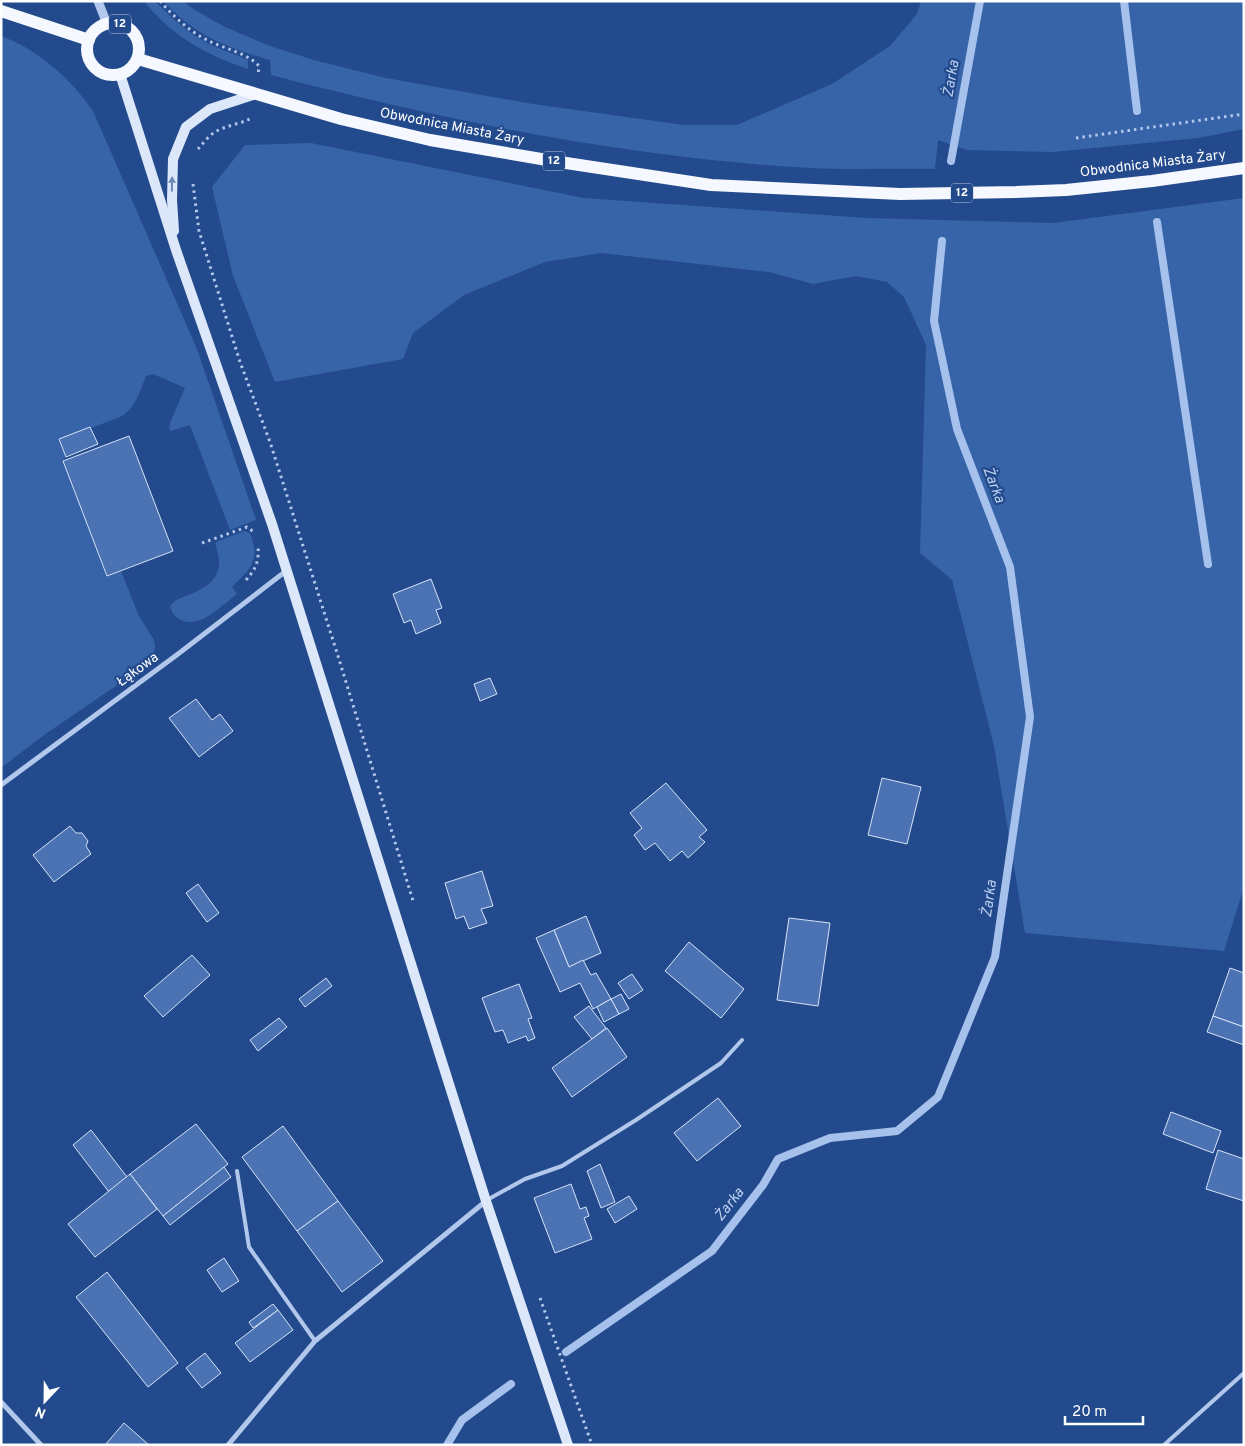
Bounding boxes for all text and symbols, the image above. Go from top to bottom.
road number: 12 [109,14,131,34]
water label: Żarka [938,58,965,99]
street label: Obwodnica Miasta Żary [378,104,526,149]
street label: Obwodnica Miasta Żary [1079,146,1227,181]
road number: 12 [543,152,565,170]
one-way arrow [168,176,176,192]
road number: 12 [951,184,973,202]
water label: Żarka [977,464,1010,506]
street label: Łąkowa [114,649,162,691]
water label: Żarka [977,879,1002,919]
water label: Żarka [710,1184,749,1226]
north arrow [20,1376,70,1426]
scale bar [1065,1394,1142,1426]
text: N [33,1402,49,1421]
text: 20 m [1072,1403,1107,1422]

